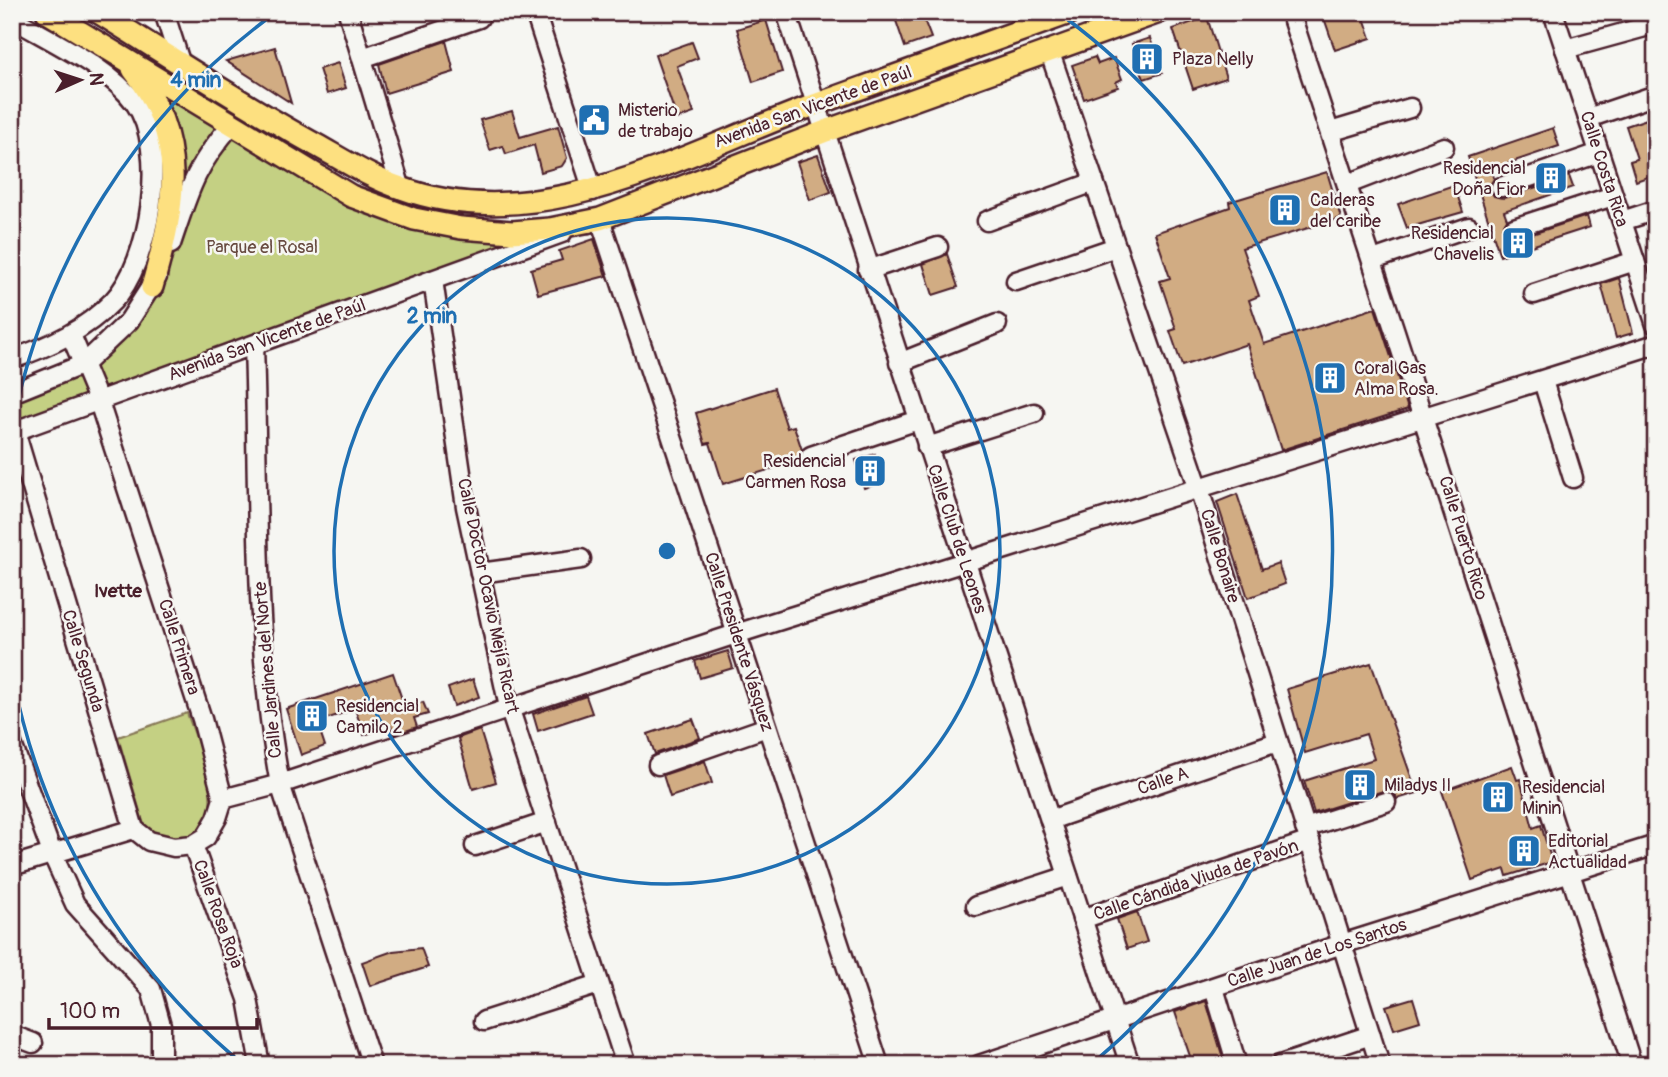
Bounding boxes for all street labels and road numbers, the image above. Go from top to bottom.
street label: Avenida San Vicente de Paúl [711,60,915,154]
street label: Calle Costa Rica [1574,108,1634,230]
street label: Avenida San Vicente de Paúl [165,293,369,387]
street label: Calle Club de Leones [922,462,992,616]
street label: Calle Puerto Rico [1433,473,1493,603]
street label: Calle Doctor Ocavio Mejía Ricart [452,476,524,717]
street label: Calle Bonaire [1195,506,1245,606]
street label: Calle Presidente Vásquez [699,549,779,735]
street label: Calle Jardines del Norte [249,581,287,759]
street label: Calle Primera [153,596,205,698]
street label: Calle Segunda [57,607,109,715]
street label: Calle A [1134,761,1192,800]
street label: Calle Cándida Viuda de Pavón [1090,834,1302,926]
street label: Calle Rosa Roja [188,857,248,971]
street label: Calle Juan de Los Santos [1224,913,1410,993]

